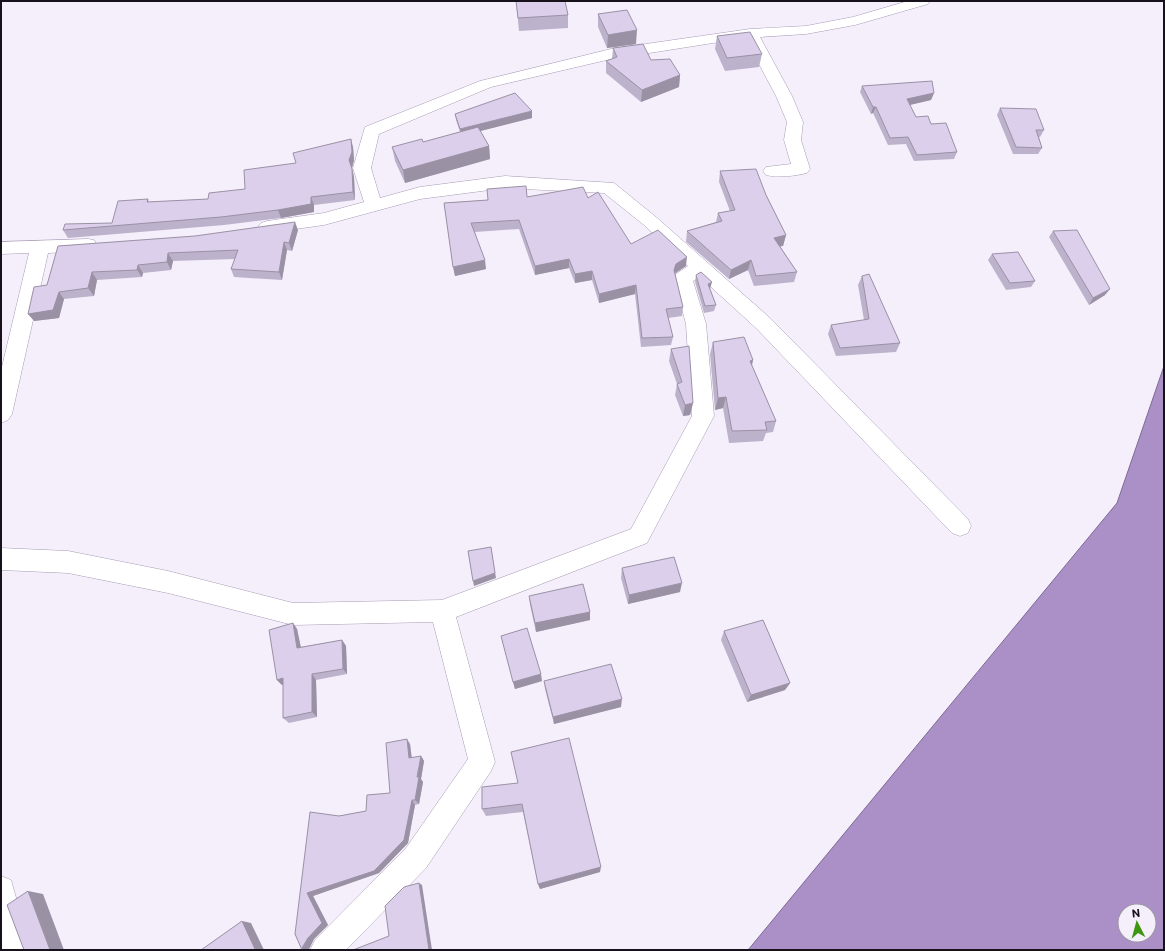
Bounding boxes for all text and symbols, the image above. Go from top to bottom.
north arrow [1117,903,1157,943]
text: N [1131,906,1141,919]

